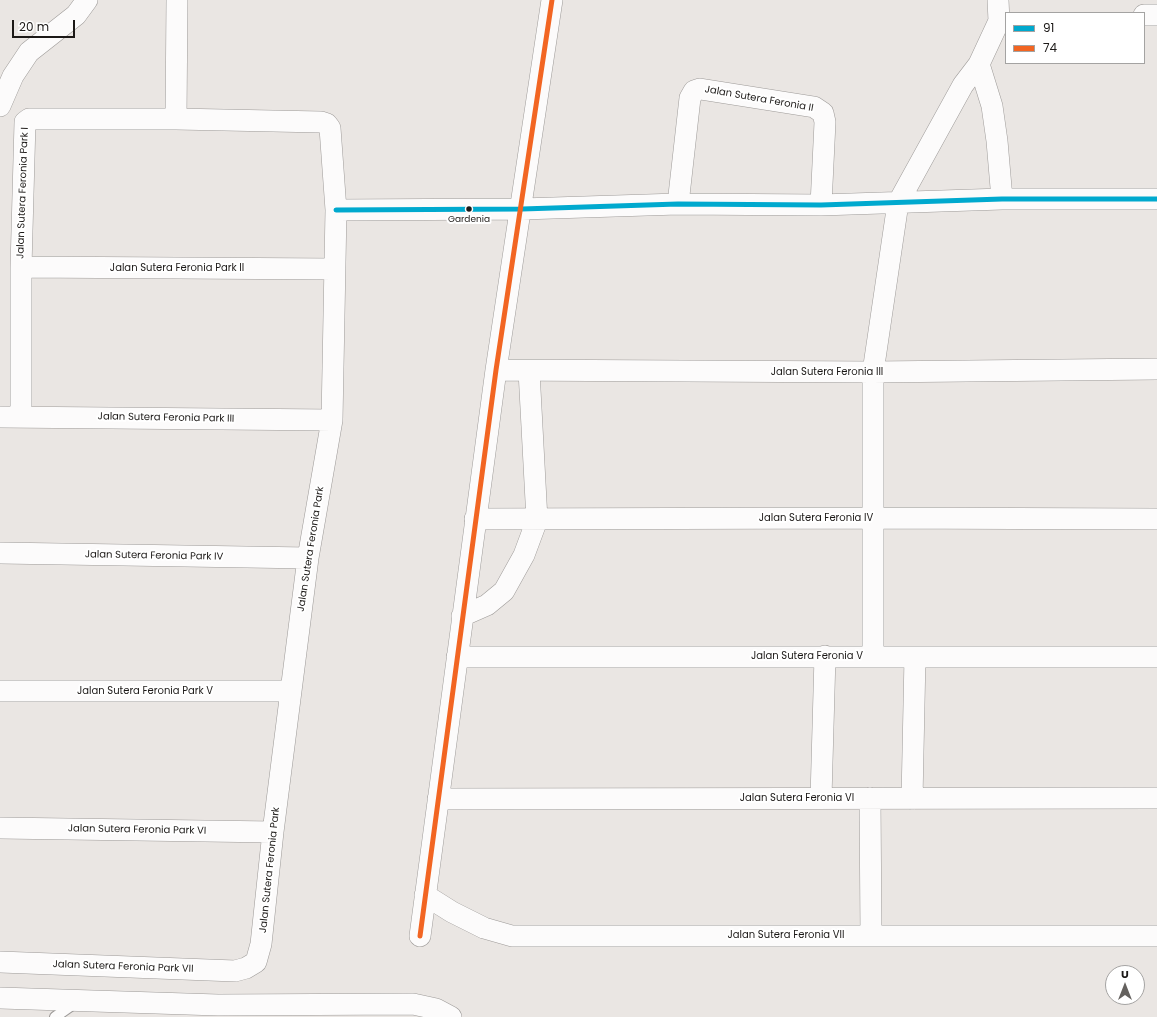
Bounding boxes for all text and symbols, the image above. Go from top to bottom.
scale bar [14,12,77,38]
legend [1005,12,1145,64]
text: 20 m [19,18,49,35]
text: 91 [1043,19,1054,36]
text: 74 [1043,39,1057,56]
street label: Jalan Sutera Feronia II [704,84,814,114]
street label: Jalan Sutera Feronia Park I [15,127,31,259]
marker: Gardenia [464,204,474,214]
place label: Gardenia [448,215,490,225]
street label: Jalan Sutera Feronia Park II [110,262,244,274]
street label: Jalan Sutera Feronia III [771,366,883,378]
street label: Jalan Sutera Feronia Park III [98,411,234,425]
street label: Jalan Sutera Feronia Park [295,485,327,613]
street label: Jalan Sutera Feronia IV [759,512,873,524]
street label: Jalan Sutera Feronia Park IV [85,549,223,563]
street label: Jalan Sutera Feronia V [751,650,863,662]
street label: Jalan Sutera Feronia Park V [77,685,213,697]
street label: Jalan Sutera Feronia VI [740,792,854,804]
street label: Jalan Sutera Feronia Park [257,806,283,934]
street label: Jalan Sutera Feronia Park VI [68,823,206,837]
street label: Jalan Sutera Feronia VII [728,929,844,941]
street label: Jalan Sutera Feronia Park VII [52,959,194,975]
north arrow [1105,965,1145,1005]
text: U [1121,966,1129,982]

